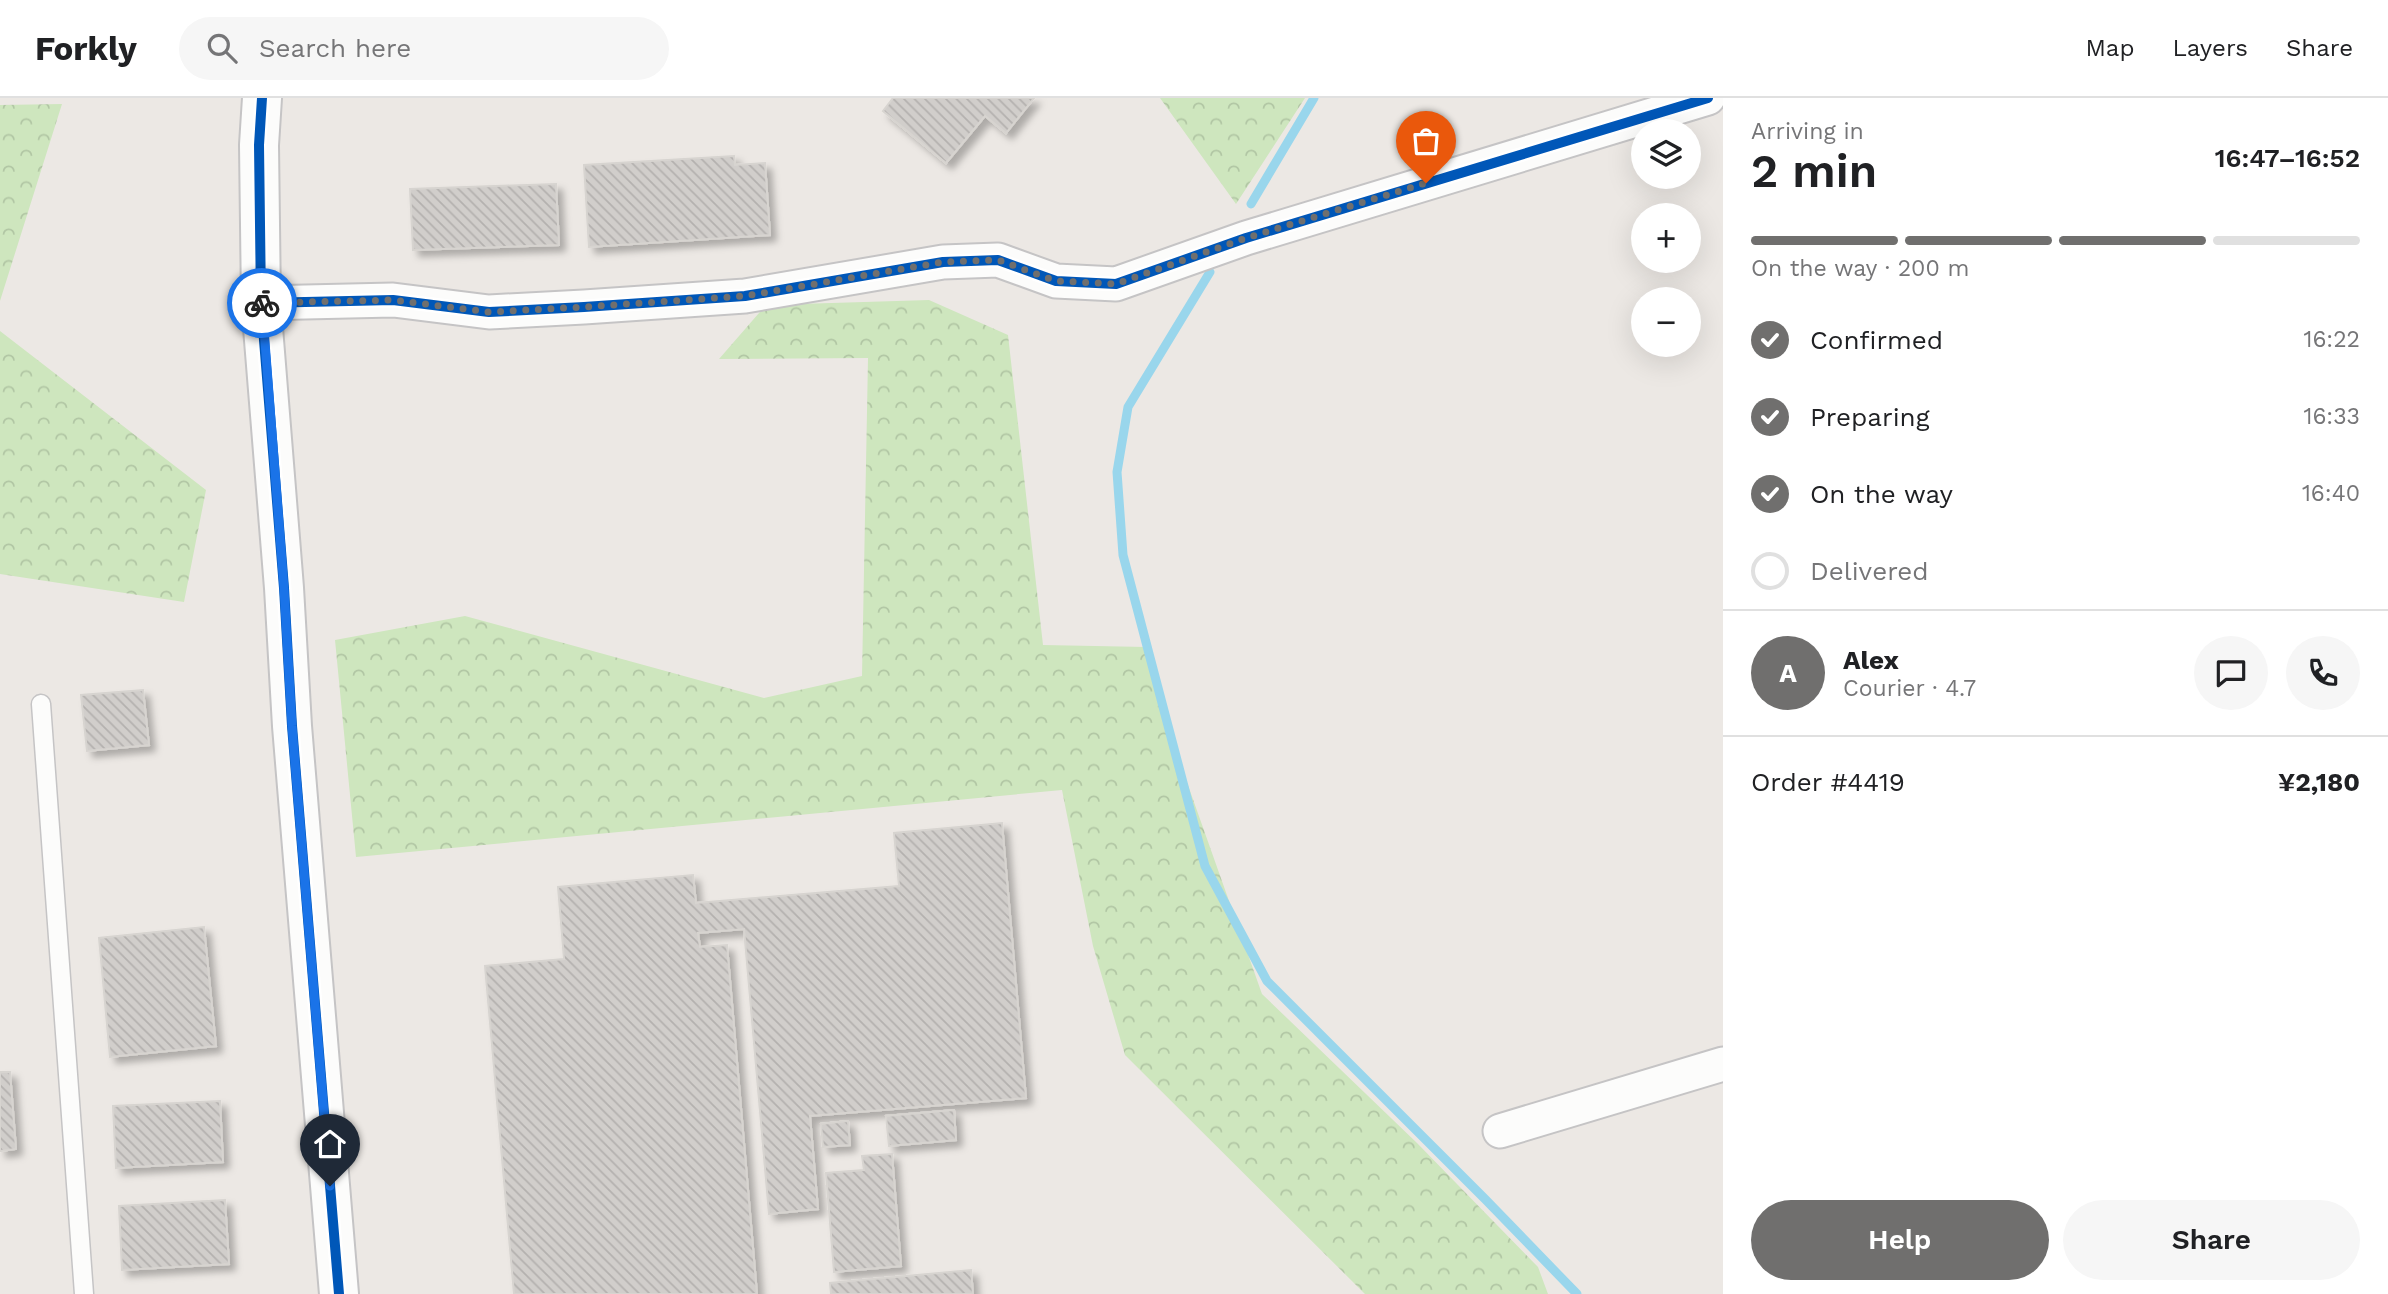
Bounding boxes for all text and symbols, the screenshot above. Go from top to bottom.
search box [179,17,669,80]
text: Forkly [35,29,137,68]
icon: search [203,29,241,67]
text: Search here [259,33,411,63]
text: Map [2086,34,2134,62]
text: Layers [2172,34,2248,62]
text: Share [2286,34,2353,62]
pin [1396,111,1456,183]
text: Arriving in [1751,118,1864,145]
map controls [1631,119,1701,357]
button: layers [1631,119,1701,189]
icon: bag [1407,122,1445,160]
text: 16:47–16:52 [2215,143,2360,173]
text: 2 min [1751,144,1877,198]
button: + [1631,203,1701,273]
text: On the way · 200 m [1751,255,1969,282]
courier [227,268,297,338]
icon: bike [243,284,281,322]
button: − [1631,287,1701,357]
icon: check [1751,321,1789,359]
text: Confirmed [1810,325,1943,355]
text: 16:22 [2303,326,2360,353]
icon: check [1751,398,1789,436]
text: Preparing [1810,402,1930,432]
text: 16:33 [2303,403,2360,430]
icon: check [1751,475,1789,513]
text: On the way [1810,479,1953,509]
text: 16:40 [2302,480,2360,507]
text: Delivered [1810,556,1929,586]
button: chat [2194,636,2268,710]
button: phone [2286,636,2360,710]
text: Alex [1843,645,1899,675]
text: A [1779,658,1797,688]
text: Courier · 4.7 [1843,675,1976,702]
text: Order #4419 [1751,767,1905,797]
text: ¥2,180 [2278,767,2360,797]
pin [300,1114,360,1186]
icon: home [311,1125,349,1163]
button: Help [1751,1200,2049,1280]
button: Share [2063,1200,2360,1280]

